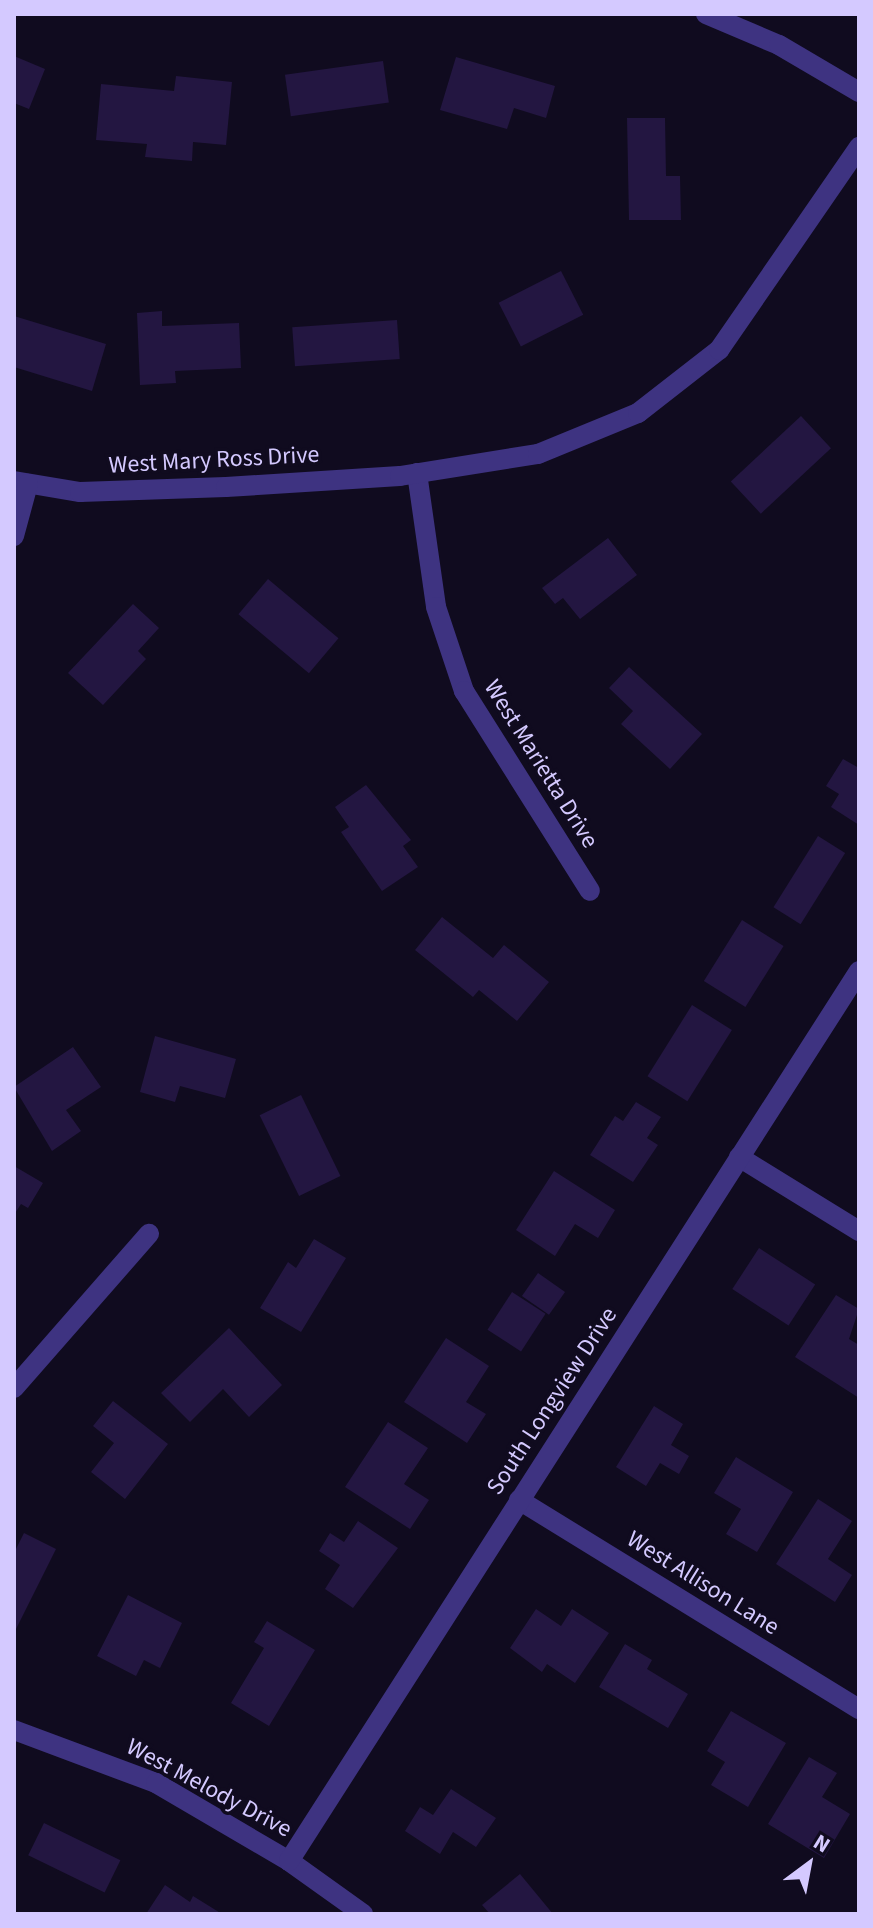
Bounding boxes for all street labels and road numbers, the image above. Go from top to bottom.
street label: West Mary Ross Drive [108,440,320,480]
street label: West Marietta Drive [478,675,604,853]
street label: South Longview Drive [481,1302,623,1500]
street label: West Allison Lane [621,1525,785,1641]
street label: West Melody Drive [121,1732,297,1844]

